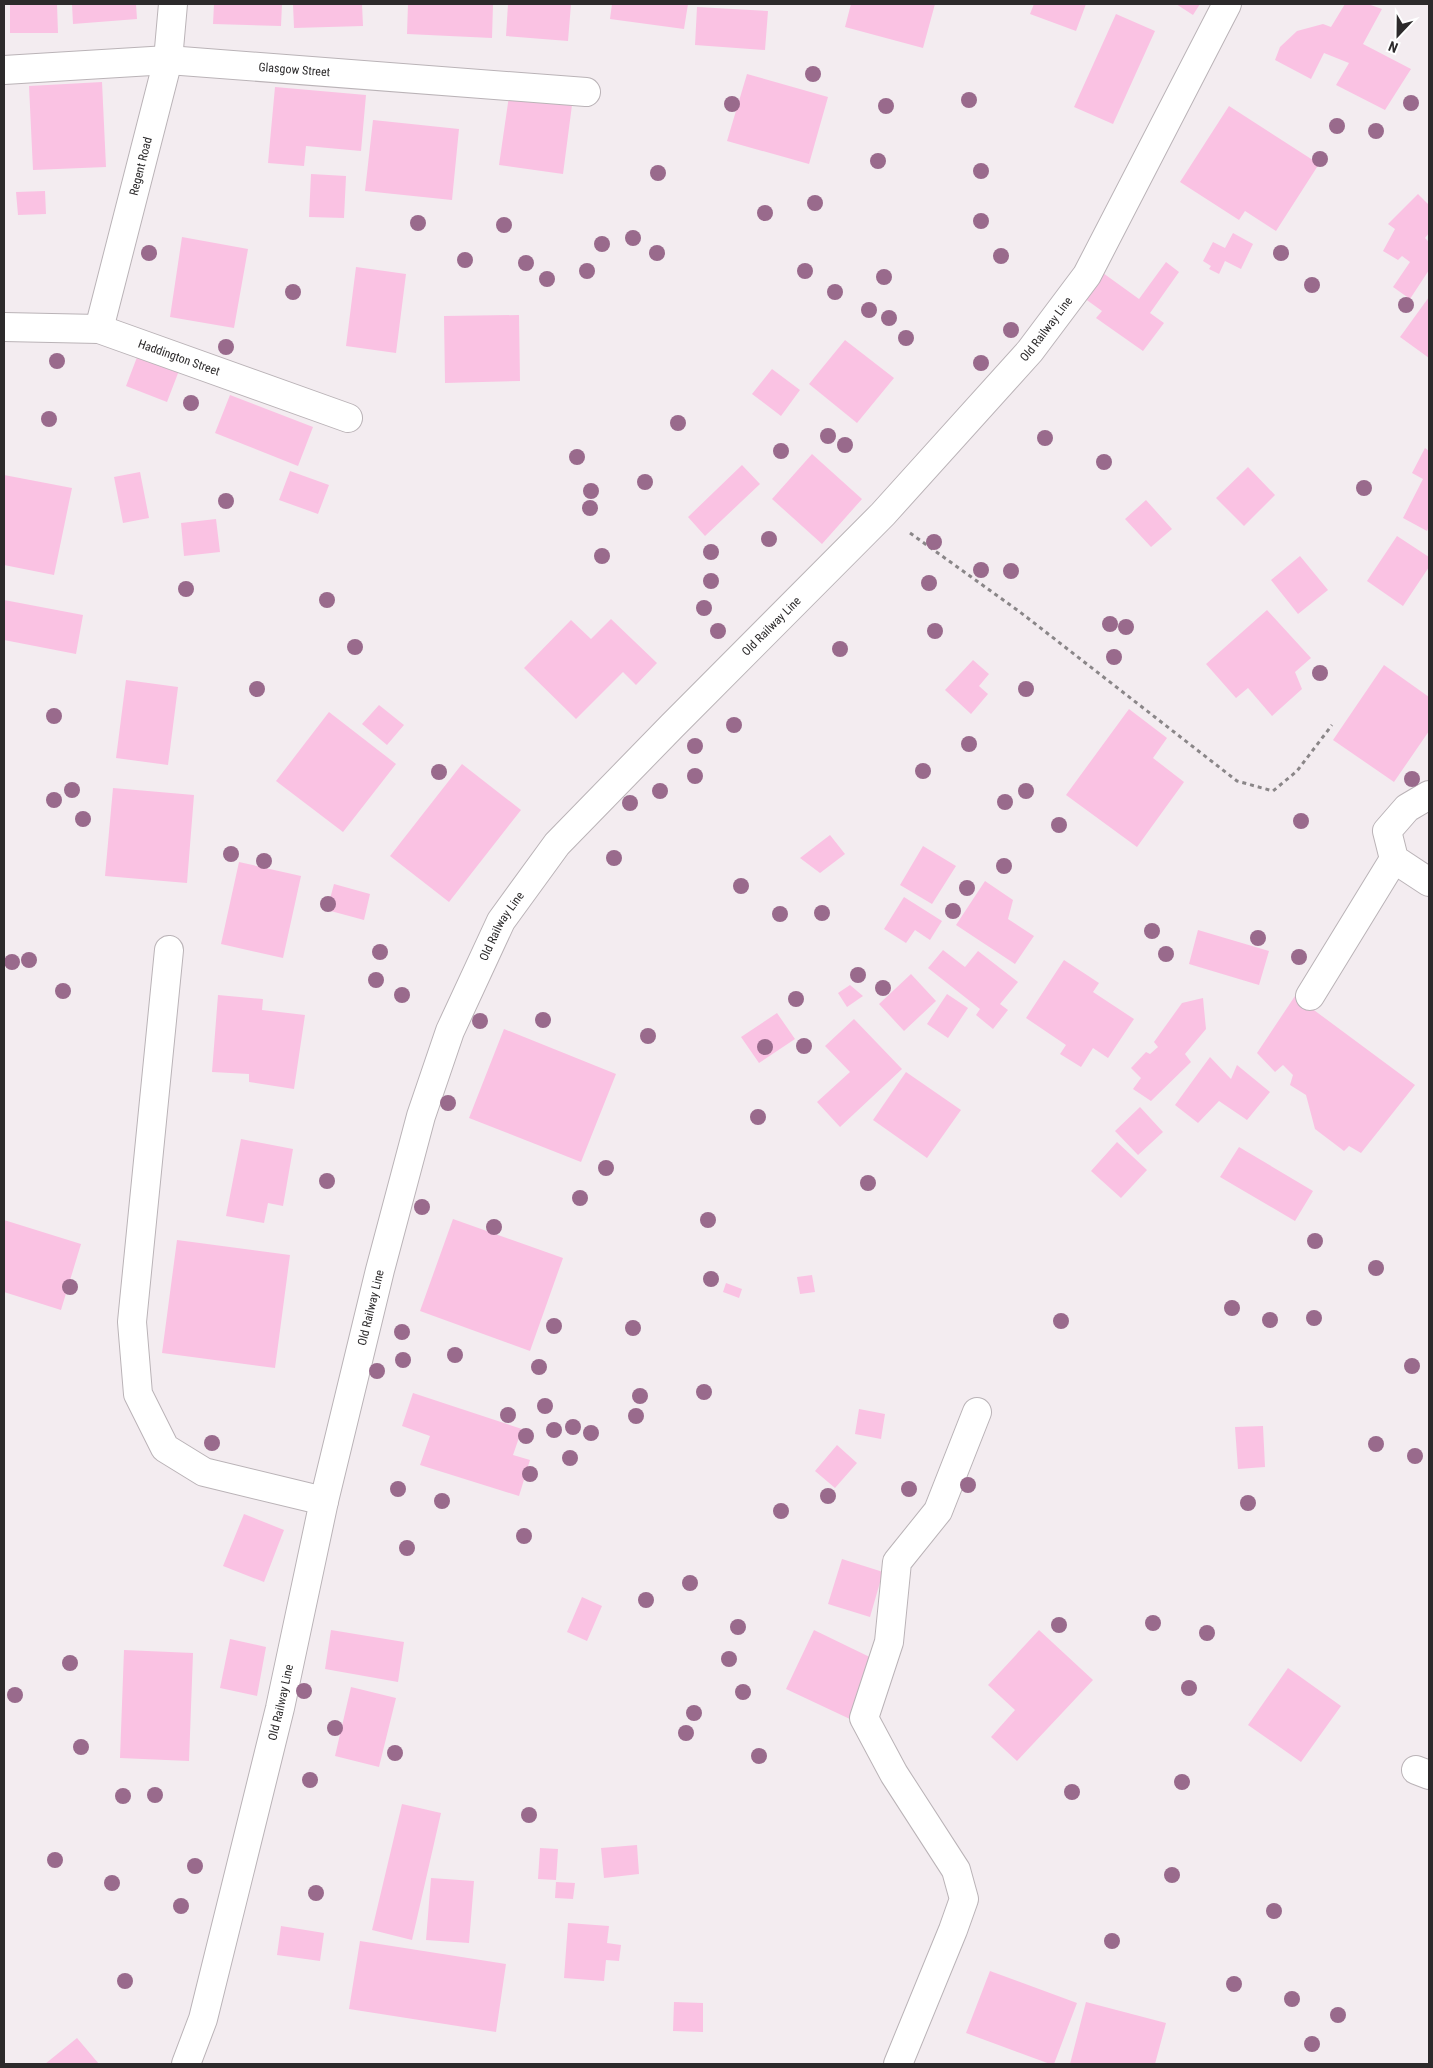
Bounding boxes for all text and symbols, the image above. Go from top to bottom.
north arrow [1373,10,1423,60]
text: N [1386,38,1400,56]
street label: Glasgow Street [258,60,331,79]
street label: Regent Road [127,136,155,197]
street label: Old Railway Line [1017,294,1075,364]
street label: Haddington Street [136,337,222,379]
street label: Old Railway Line [739,594,804,659]
street label: Old Railway Line [477,889,527,963]
street label: Old Railway Line [355,1268,387,1347]
street label: Old Railway Line [265,1663,296,1742]

